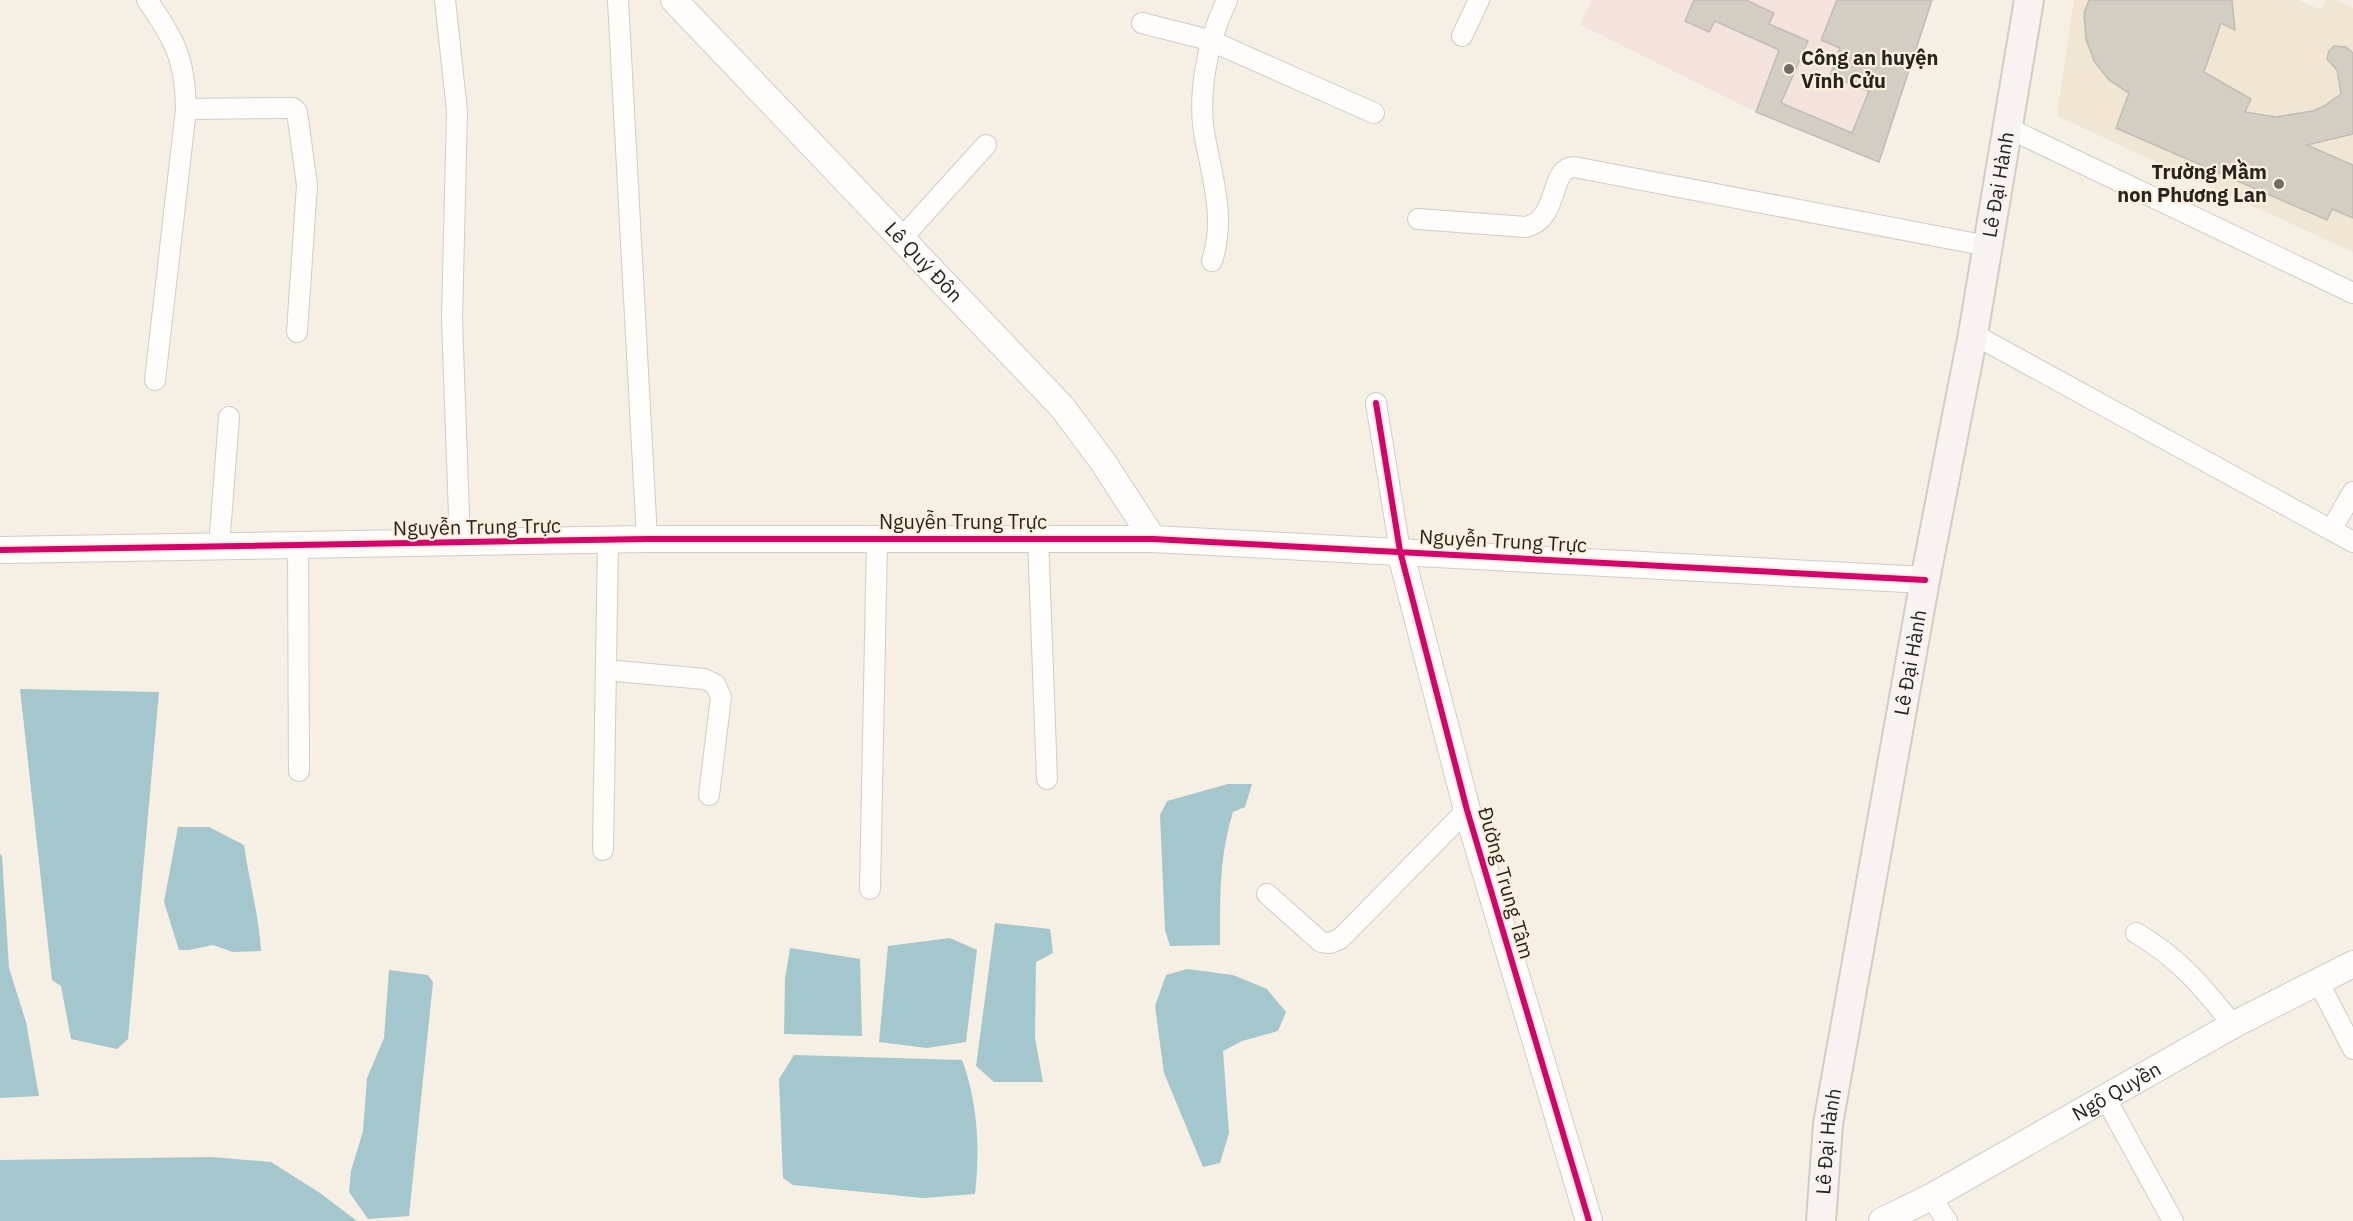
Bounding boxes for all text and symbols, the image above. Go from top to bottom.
place label: Công an huyện Vĩnh Cửu [1801,44,1939,94]
marker: Công an huyện Vĩnh Cửu [1782,62,1796,76]
street label: Lê Đại Hành [1975,129,2020,239]
place label: Trường Mầm non Phương Lan [2117,158,2267,208]
marker: Trường Mầm non Phương Lan [2272,177,2286,191]
street label: Lê Quý Đôn [879,215,969,308]
street label: Nguyễn Trung Trực [879,508,1047,535]
street label: Nguyễn Trung Trực [393,512,561,541]
street label: Nguyễn Trung Trực [1418,523,1588,558]
street label: Lê Đại Hành [1887,607,1932,717]
street label: Đường Trung Tâm [1472,804,1541,962]
street label: Ngô Quyền [2067,1055,2166,1127]
street label: Lê Đại Hành [1809,1086,1847,1196]

